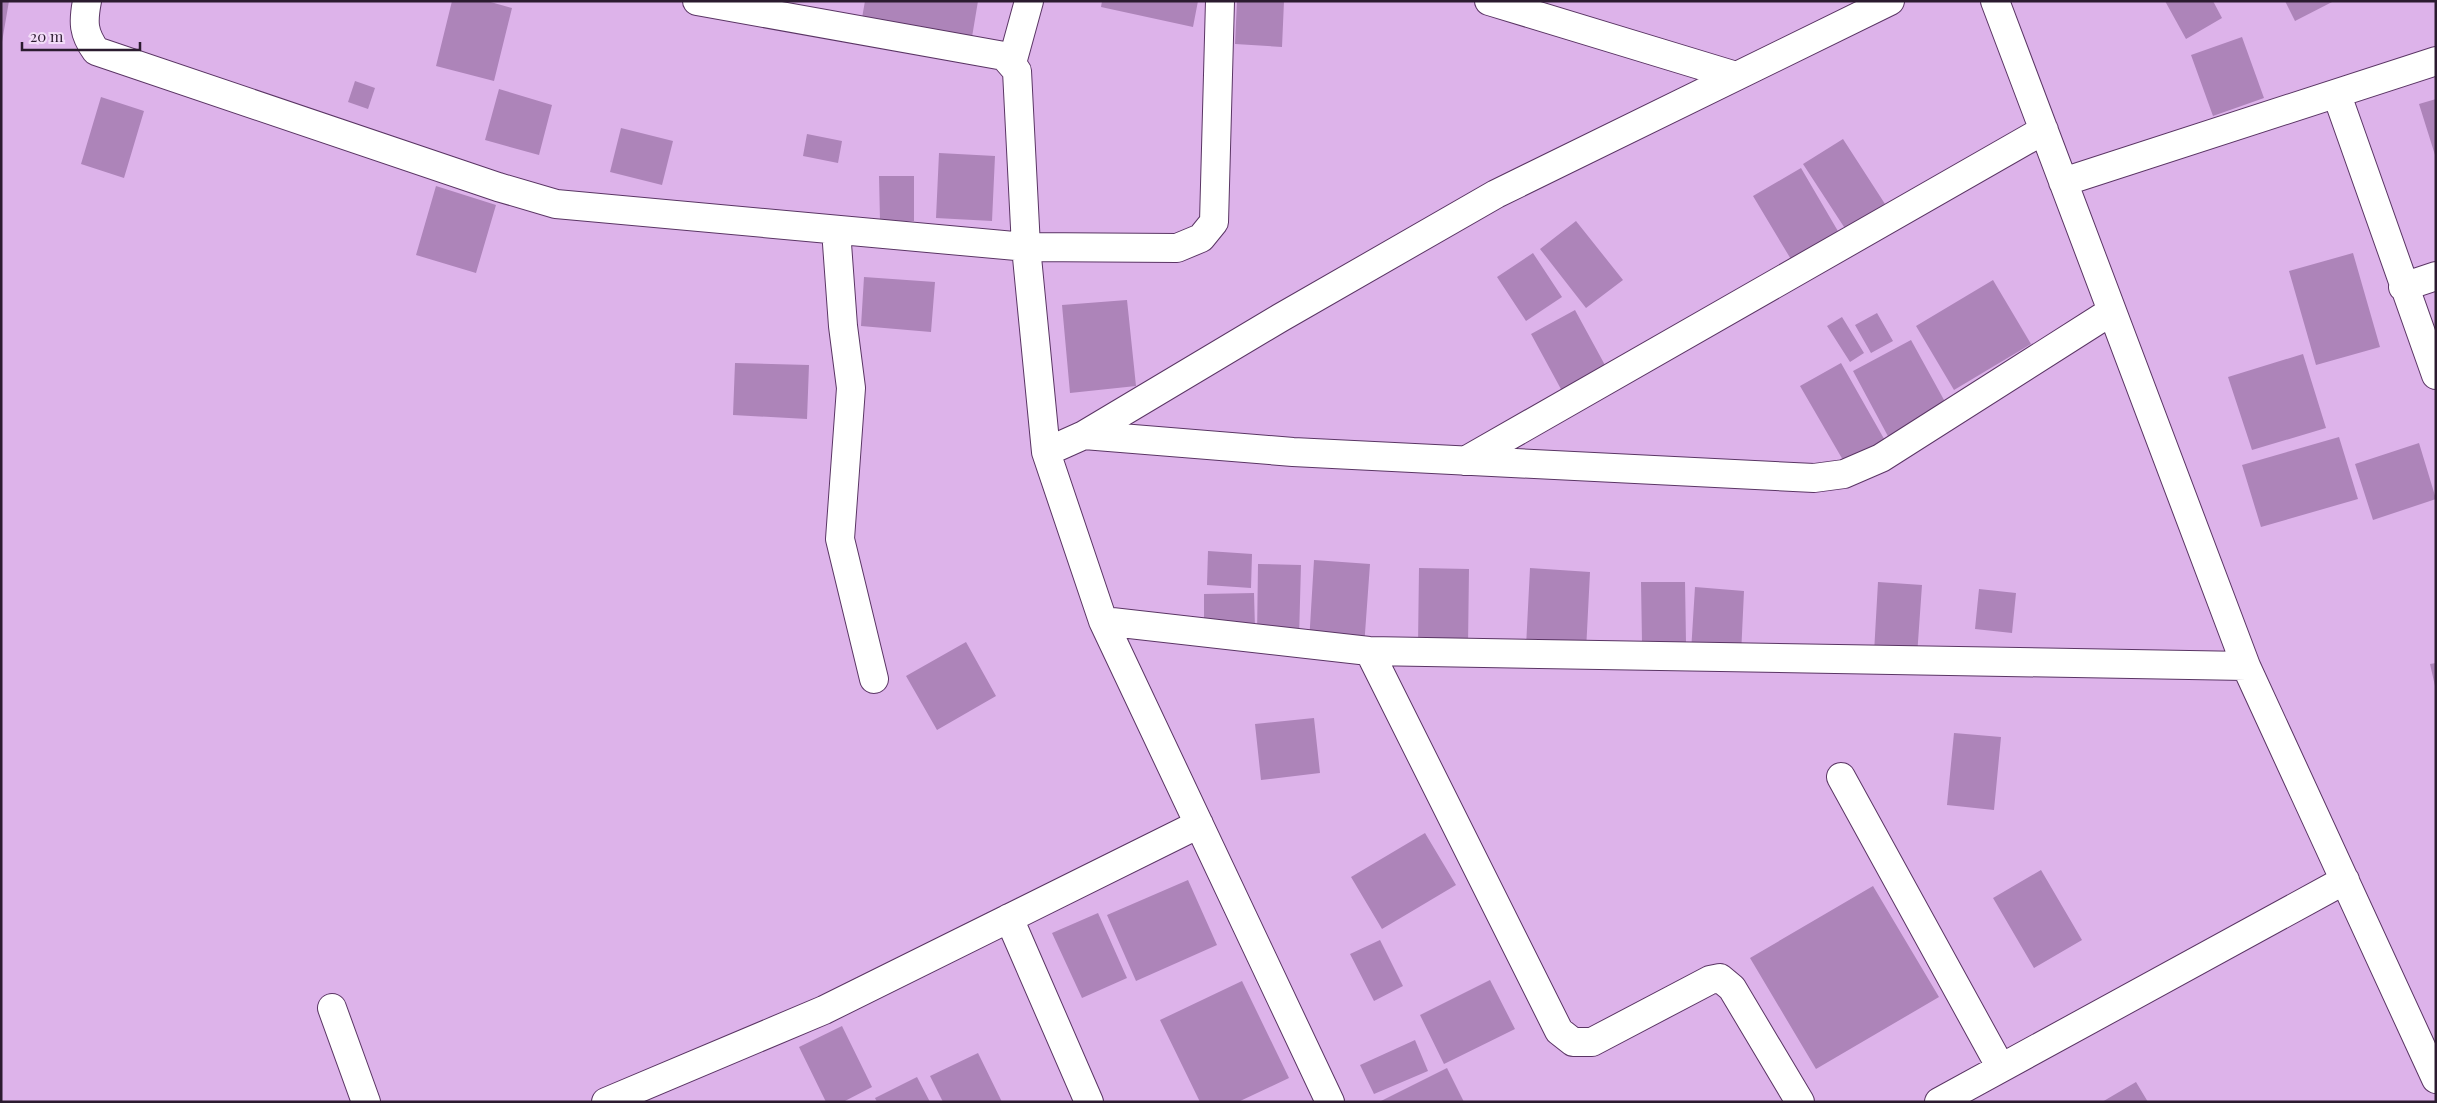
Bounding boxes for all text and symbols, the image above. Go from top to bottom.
scale bar [22,20,140,52]
text: 20 m [30,26,64,46]

